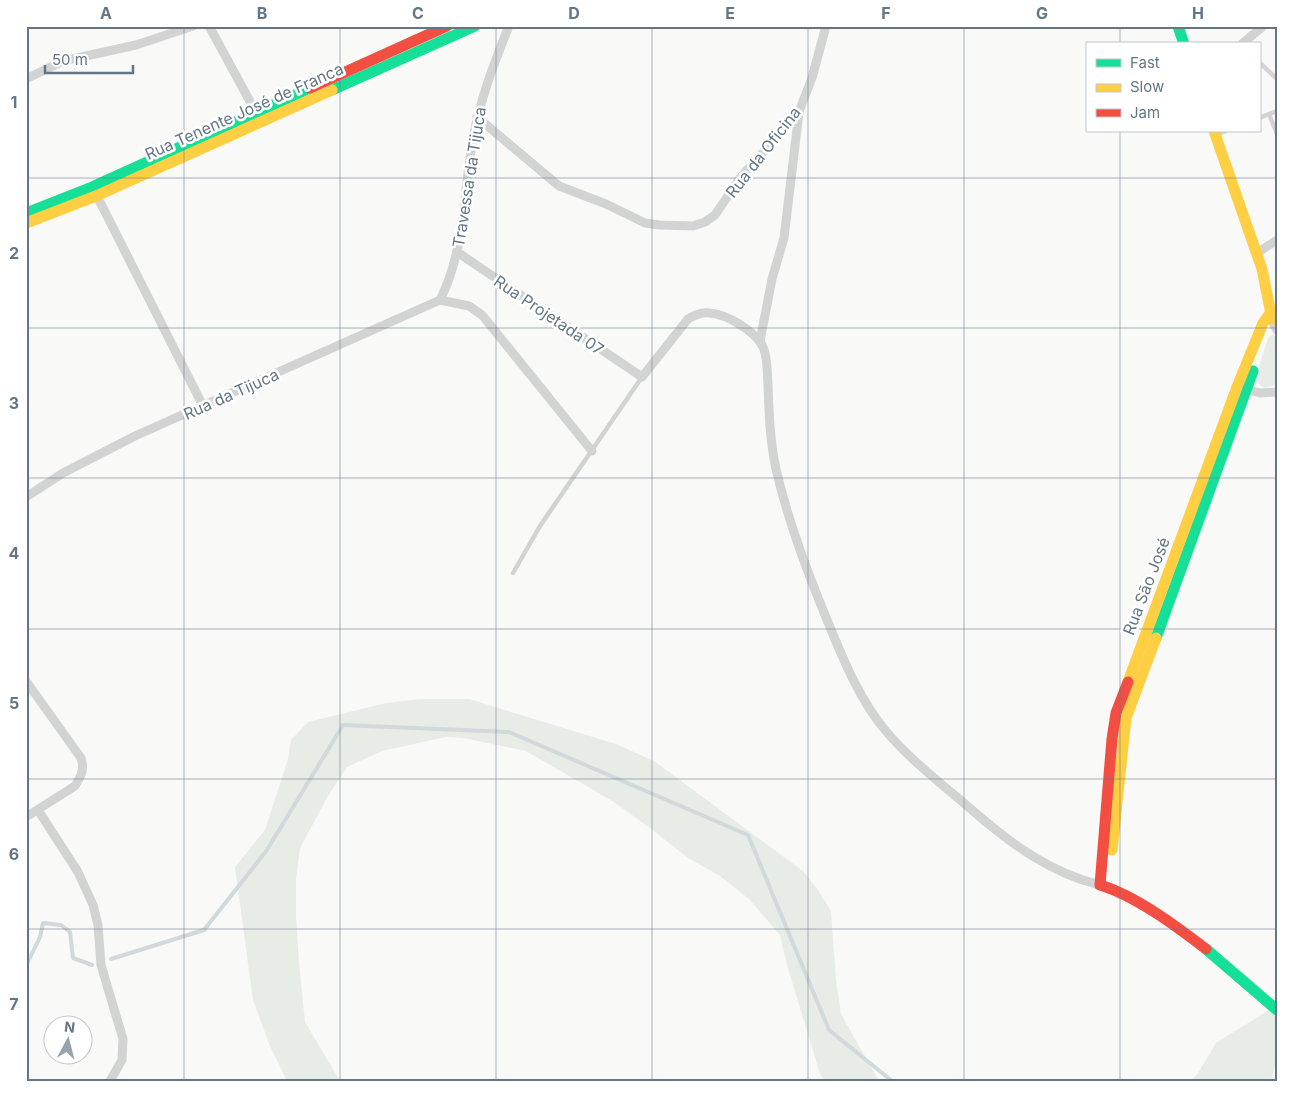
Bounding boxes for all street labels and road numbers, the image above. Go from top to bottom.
street label: Rua Tenente José de Franca [142,58,346,164]
street label: Rua da Oficina [721,102,805,202]
street label: Travessa da Tijuca [448,105,490,249]
street label: Rua Projetada 07 [490,271,608,359]
street label: Rua da Tijuca [180,364,282,424]
street label: Rua São José [1118,534,1174,638]

